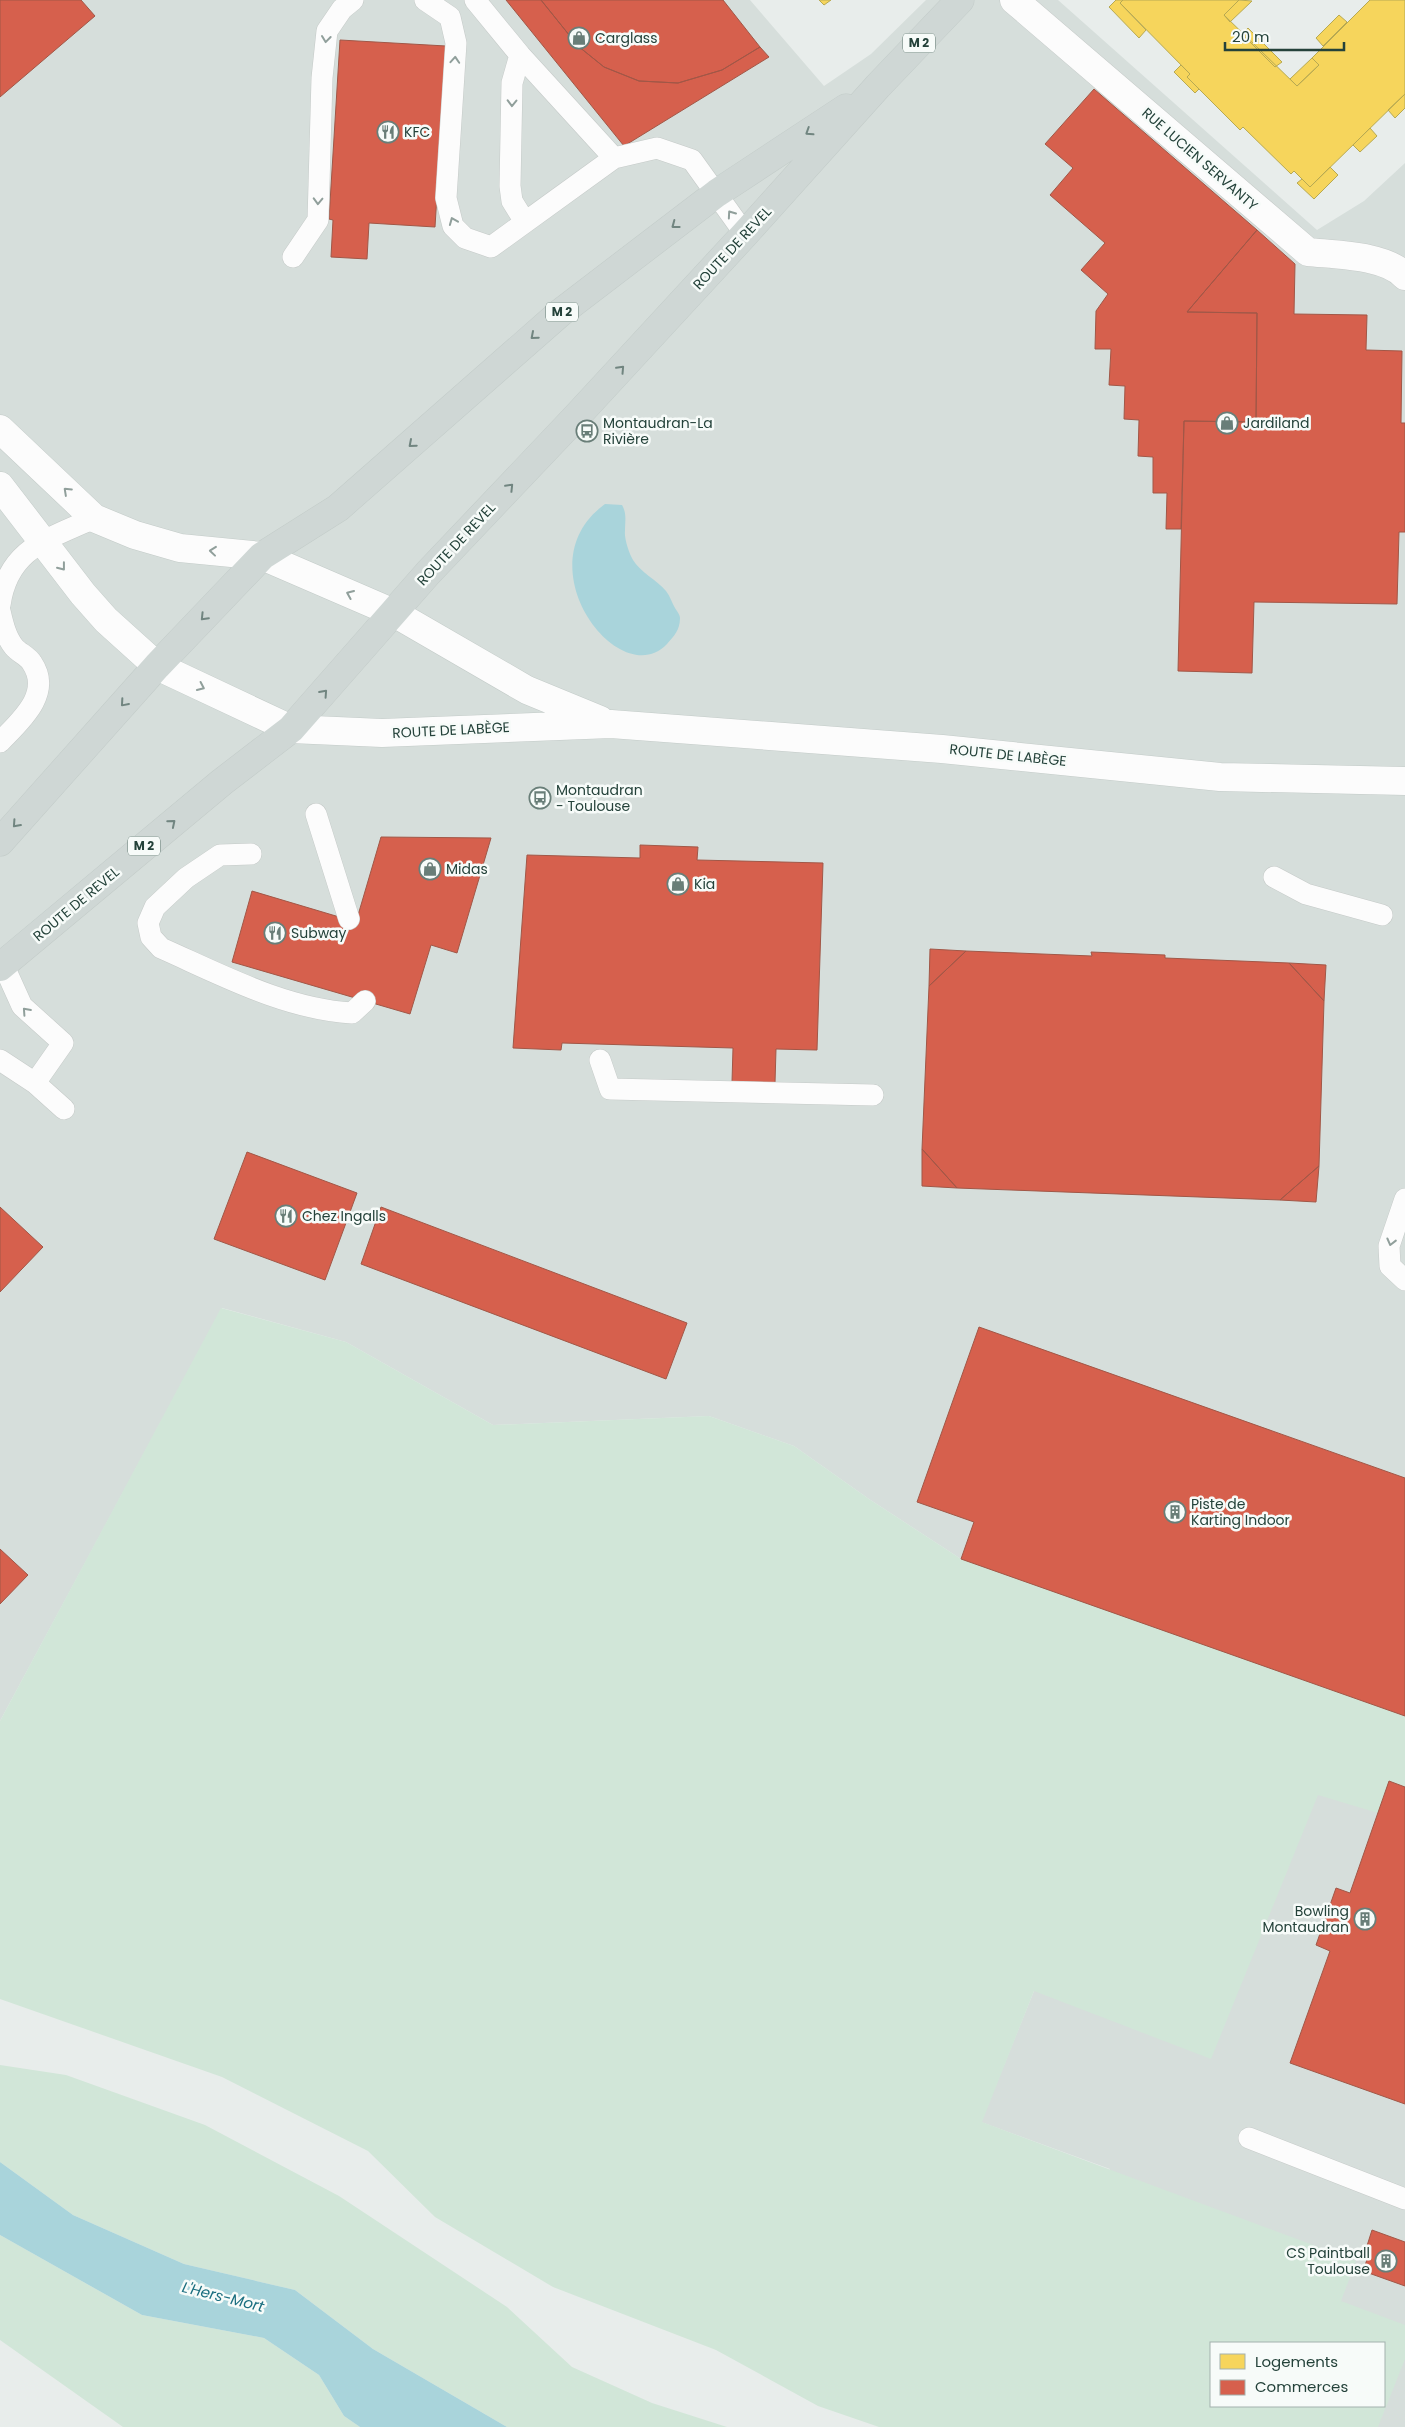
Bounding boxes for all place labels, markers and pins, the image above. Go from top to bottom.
shop icon: Carglass [567,26,591,50]
place label: Carglass [595,28,657,48]
restaurant icon: KFC [376,120,400,144]
place label: KFC [404,122,430,142]
shop icon: Jardiland [1215,411,1239,435]
place label: Montaudran-La Rivière [603,413,713,449]
place label: Jardiland [1243,413,1309,433]
bus stop icon: Montaudran-La Rivière [575,419,599,443]
place label: Montaudran - Toulouse [556,780,643,816]
bus stop icon: Montaudran - Toulouse [528,786,552,810]
shop icon: Midas [418,857,442,881]
place label: Midas [446,859,488,879]
shop icon: Kia [666,872,690,896]
place label: Kia [694,874,715,894]
restaurant icon: Subway [263,921,287,945]
place label: Subway [291,923,347,943]
restaurant icon: Chez Ingalls [274,1204,298,1228]
place label: Chez Ingalls [302,1206,386,1226]
place label: Piste de Karting Indoor [1191,1494,1290,1530]
building icon: Piste de Karting Indoor [1163,1500,1187,1524]
place label: Bowling Montaudran [1262,1901,1349,1937]
building icon: Bowling Montaudran [1353,1907,1377,1931]
place label: CS Paintball Toulouse [1286,2243,1370,2279]
building icon: CS Paintball Toulouse [1374,2249,1398,2273]

